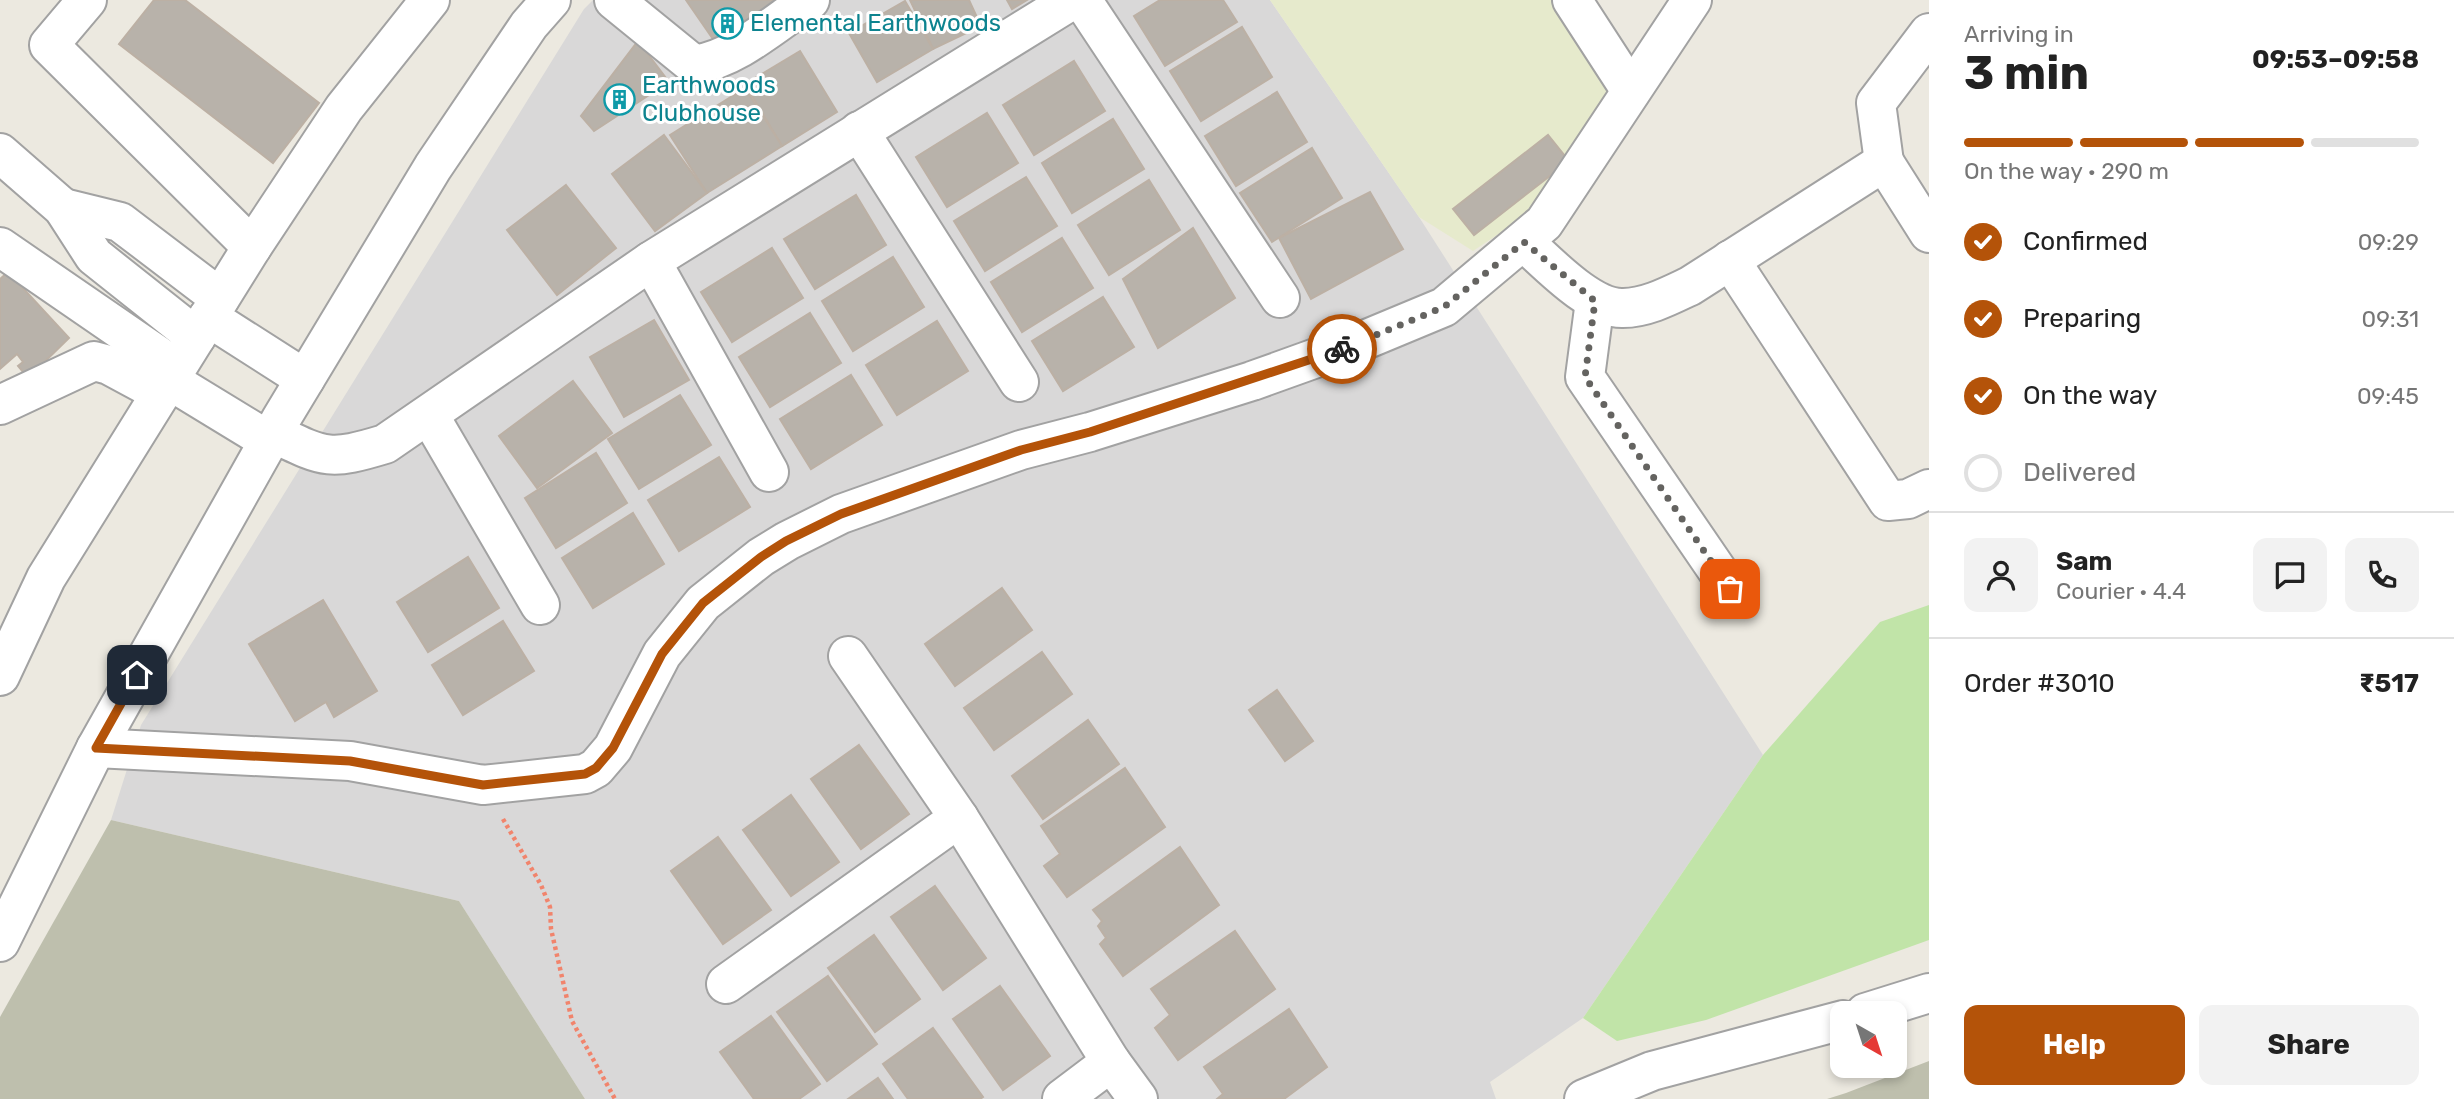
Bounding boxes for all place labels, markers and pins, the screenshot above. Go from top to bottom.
building icon: Elemental Earthwoods [710,6,744,40]
place label: Elemental Earthwoods [750,9,1001,37]
place label: Earthwoods Clubhouse [642,71,776,127]
building icon: Earthwoods Clubhouse [602,82,636,116]
pin [1700,559,1760,619]
pin [107,645,167,705]

